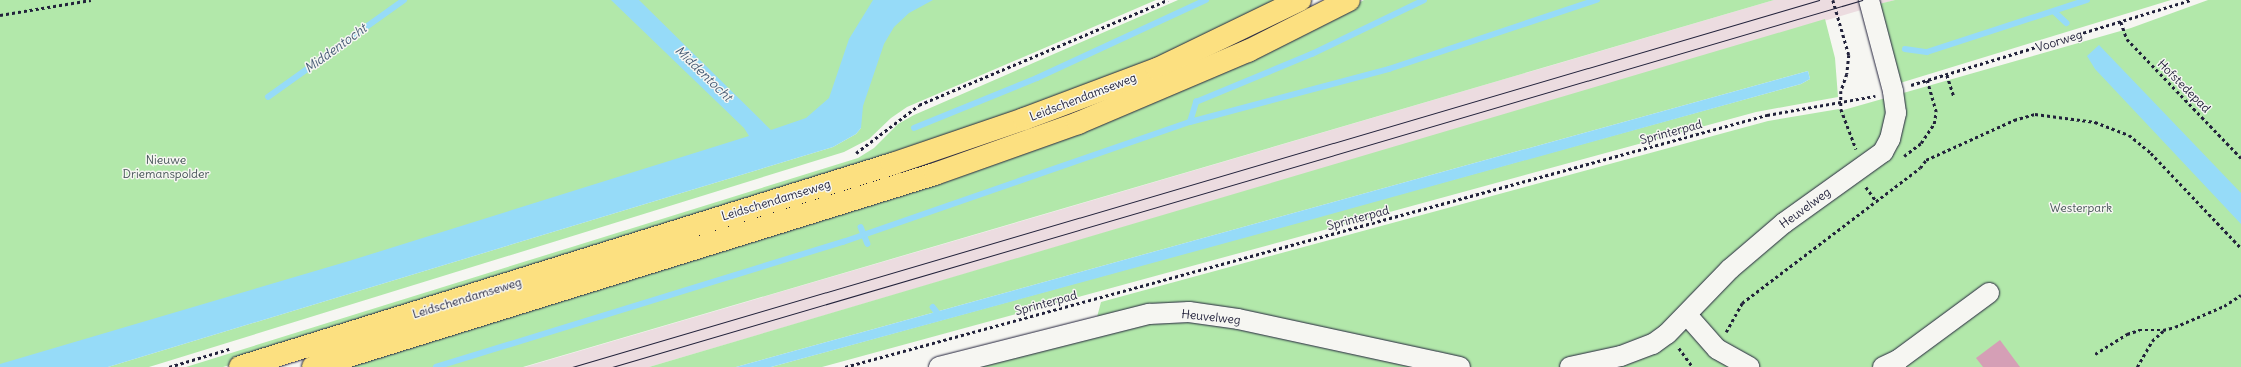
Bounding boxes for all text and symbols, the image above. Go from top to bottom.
water label: Middentocht [302,21,370,77]
street label: Voorweg [2034,27,2084,55]
water label: Middentocht [671,43,735,105]
street label: Hofstedepad [2154,56,2214,116]
street label: Leidschendamseweg [1028,70,1138,124]
street label: Sprinterpad [1638,117,1704,147]
park label: Nieuwe Driemanspolder [123,153,209,181]
street label: Leidschendamseweg [720,177,832,223]
street label: Heuvelweg [1777,185,1833,231]
park label: Westerpark [2050,201,2112,215]
street label: Sprinterpad [1325,203,1391,233]
street label: Leidschendamseweg [411,275,523,321]
street label: Sprinterpad [1013,288,1079,318]
street label: Heuvelweg [1181,307,1241,327]

